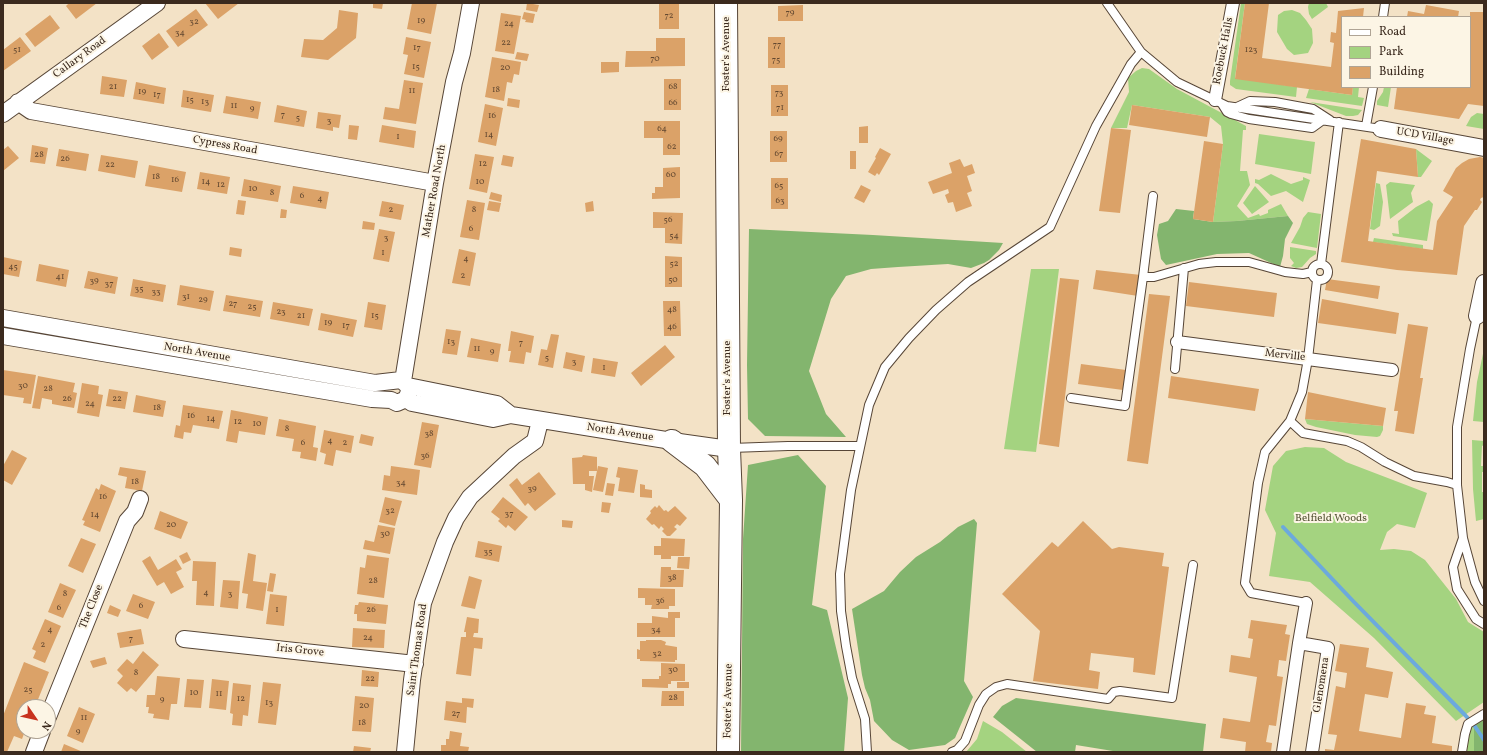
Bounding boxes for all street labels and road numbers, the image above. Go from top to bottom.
street label: Roebuck Halls [1211,16,1237,86]
street label: Foster's Avenue [720,17,734,91]
street label: Callary Road [51,34,109,82]
street label: UCD Village [1395,125,1455,149]
street label: Cypress Road [192,134,258,158]
street label: Mather Road North [420,144,450,238]
street label: North Avenue [163,341,231,365]
street label: Foster's Avenue [721,341,735,415]
street label: Merville [1264,347,1306,365]
street label: North Avenue [586,421,654,445]
street label: The Close [77,583,107,631]
street label: Saint Thomas Road [405,603,431,697]
street label: Iris Grove [275,642,325,660]
street label: Glenomena [1311,656,1333,714]
street label: Foster's Avenue [722,663,736,739]

